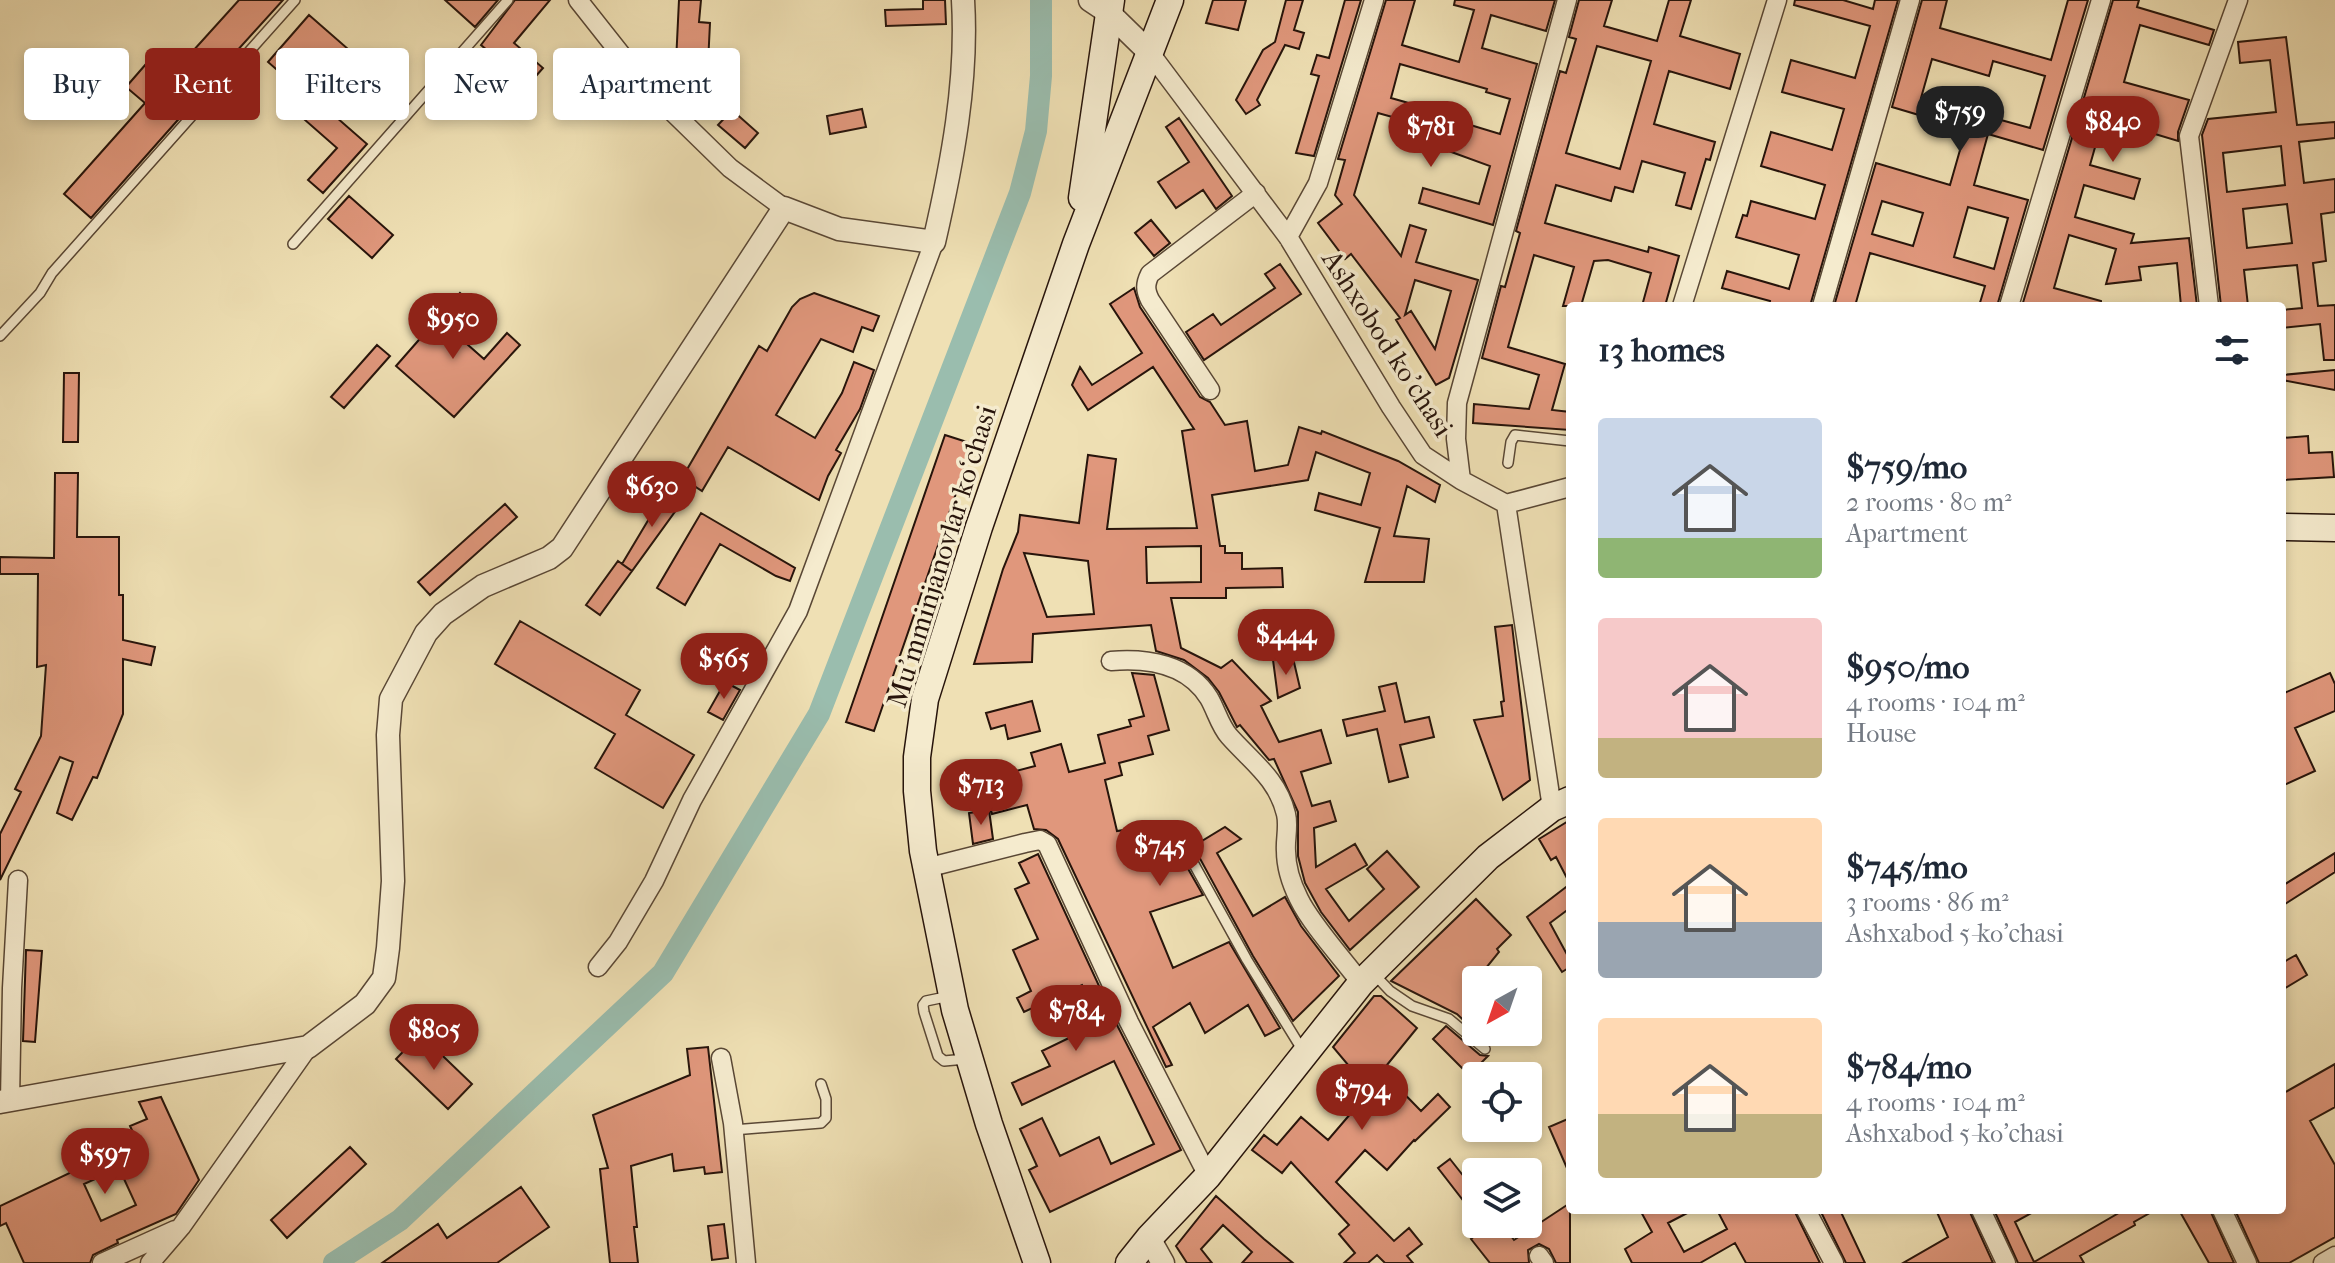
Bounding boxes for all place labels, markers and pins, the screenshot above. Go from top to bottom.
pin: $759 [1913,86,2007,154]
pin: $840 [2066,96,2160,164]
pin: $781 [1384,101,1478,169]
pin: $950 [406,293,500,361]
pin: $630 [605,461,699,529]
pin: $444 [1239,609,1333,677]
pin: $565 [677,633,771,701]
pin: $713 [934,759,1028,827]
pin: $745 [1113,820,1207,888]
pin: $784 [1029,985,1123,1053]
pin: $805 [387,1004,481,1072]
pin: $794 [1315,1064,1409,1132]
pin: $597 [58,1128,152,1196]

